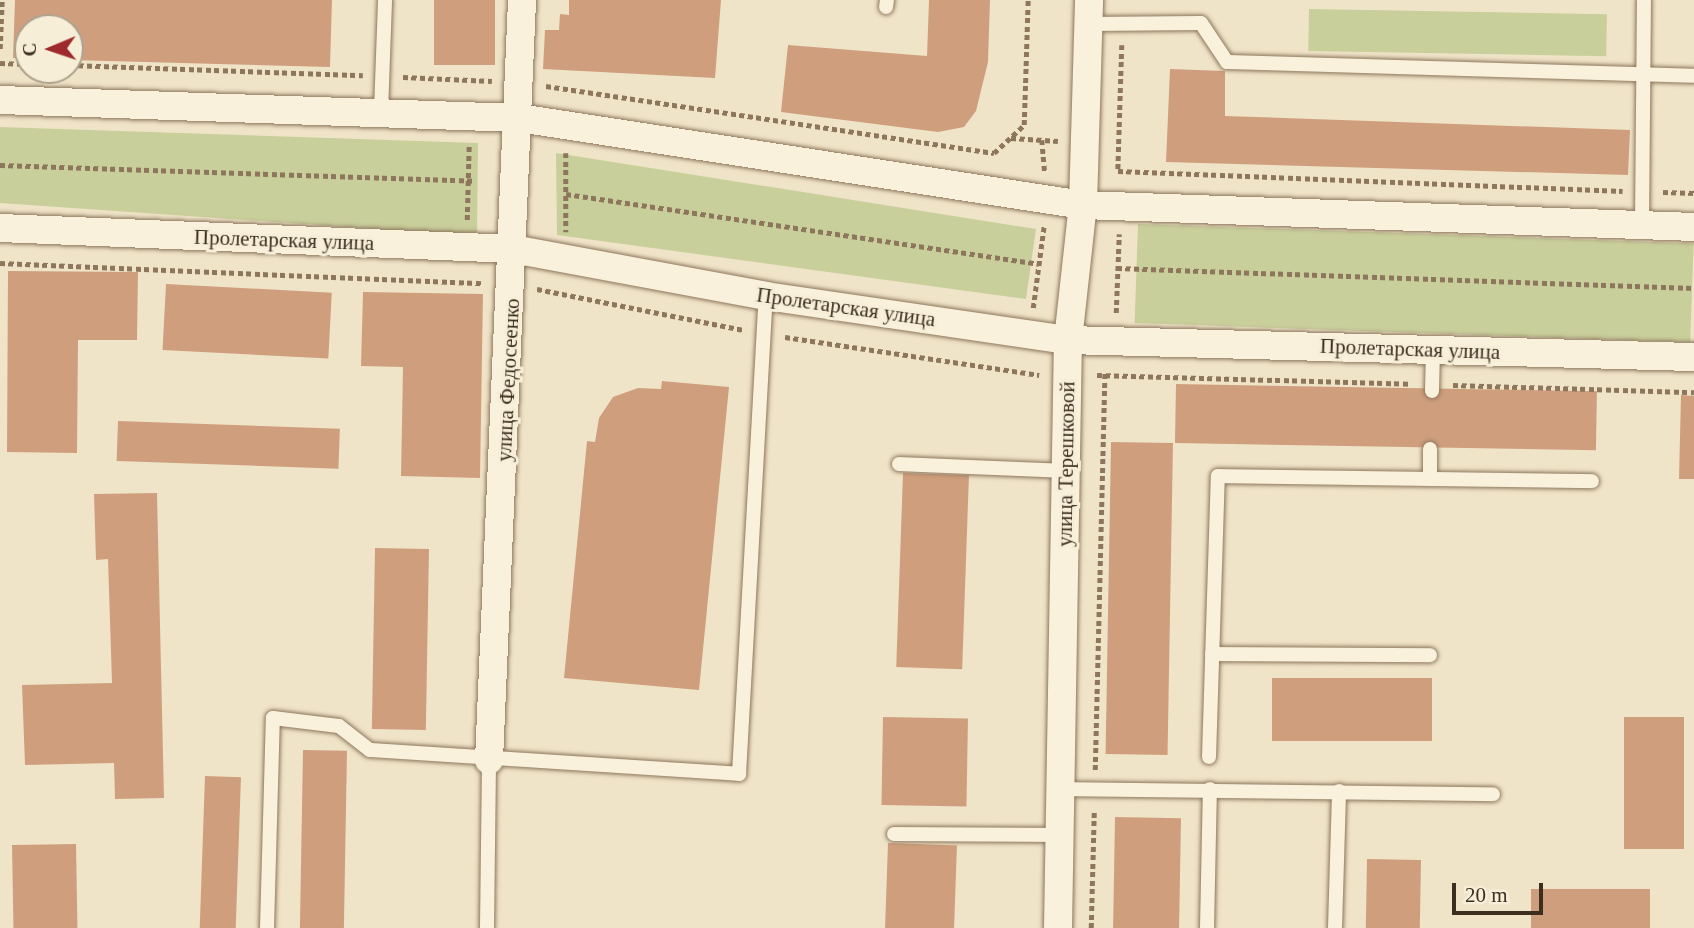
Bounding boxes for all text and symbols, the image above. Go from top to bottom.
north arrow [14,14,84,84]
text: С [19,42,40,57]
street label: Пролетарская улица [193,224,375,256]
street label: Пролетарская улица [755,282,937,332]
street label: улица Федосеенко [491,298,525,462]
street label: Пролетарская улица [1319,333,1501,365]
street label: улица Терешковой [1052,381,1080,547]
scale bar [1456,869,1547,913]
text: 20 m [1465,883,1508,907]

